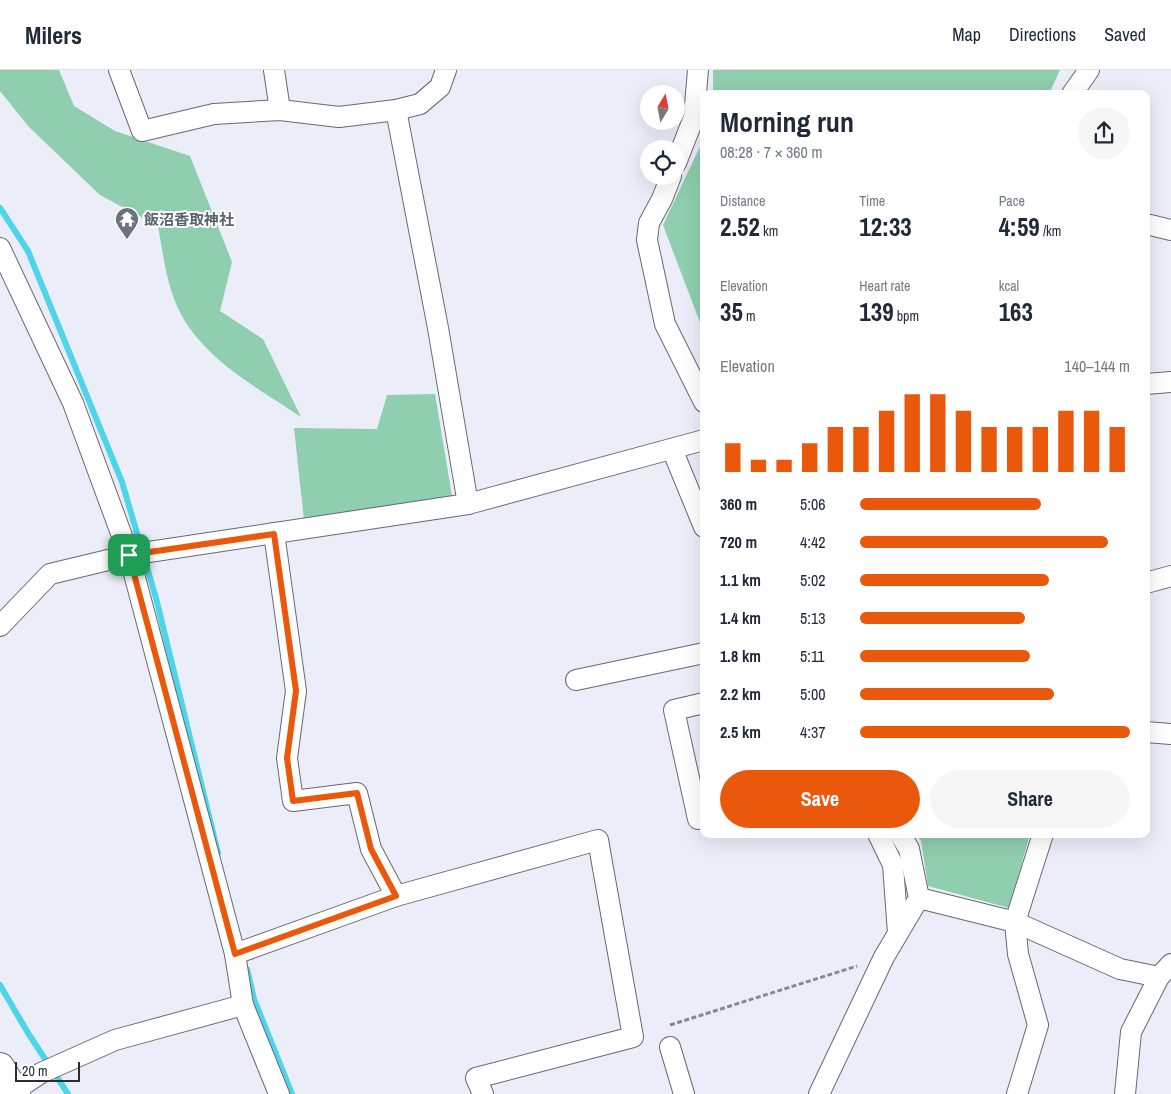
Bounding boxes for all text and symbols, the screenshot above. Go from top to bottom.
text: Milers [25,19,82,51]
text: Map [952,22,981,47]
text: Directions [1009,22,1076,47]
text: Saved [1104,22,1146,47]
north arrow [640,85,685,130]
map controls [640,85,685,185]
text: Morning run [720,103,854,141]
button: share [1078,107,1130,159]
button: locate [640,140,685,185]
text: 08:28 · 7 × 360 m [720,141,823,163]
text: Distance [720,192,765,210]
text: Time [859,192,885,210]
text: Pace [999,192,1025,210]
temple icon: 飯沼香取神社 [114,206,140,240]
place label: 飯沼香取神社 [144,209,234,230]
text: 2.52 [720,210,760,244]
text: 12:33 [859,210,912,244]
text: 4:59 [999,210,1040,244]
text: km [760,222,778,240]
text: /km [1040,222,1061,240]
text: Elevation [720,277,768,295]
text: Heart rate [859,277,910,295]
text: kcal [999,277,1019,295]
text: 35 [720,295,743,329]
text: 139 [859,295,894,329]
text: 163 [999,295,1033,329]
text: m [743,307,756,325]
text: bpm [894,307,919,325]
text: Elevation [720,355,775,377]
text: 140–144 m [1064,355,1130,377]
text: 360 m [720,493,757,515]
text: 5:06 [800,493,826,515]
text: 720 m [720,531,757,553]
text: 4:42 [800,531,826,553]
pin [108,534,150,576]
icon: arrive [115,541,143,569]
text: 1.1 km [720,569,761,591]
text: 5:02 [800,569,826,591]
text: 1.4 km [720,607,761,629]
text: 5:13 [800,607,826,629]
text: 1.8 km [720,645,761,667]
text: 5:11 [800,645,825,667]
text: 2.2 km [720,683,761,705]
text: 5:00 [800,683,826,705]
text: 2.5 km [720,721,761,743]
text: 4:37 [800,721,826,743]
button: Save [720,770,920,828]
button: Share [930,770,1130,828]
scale bar [15,1059,80,1082]
text: 20 m [22,1062,48,1080]

